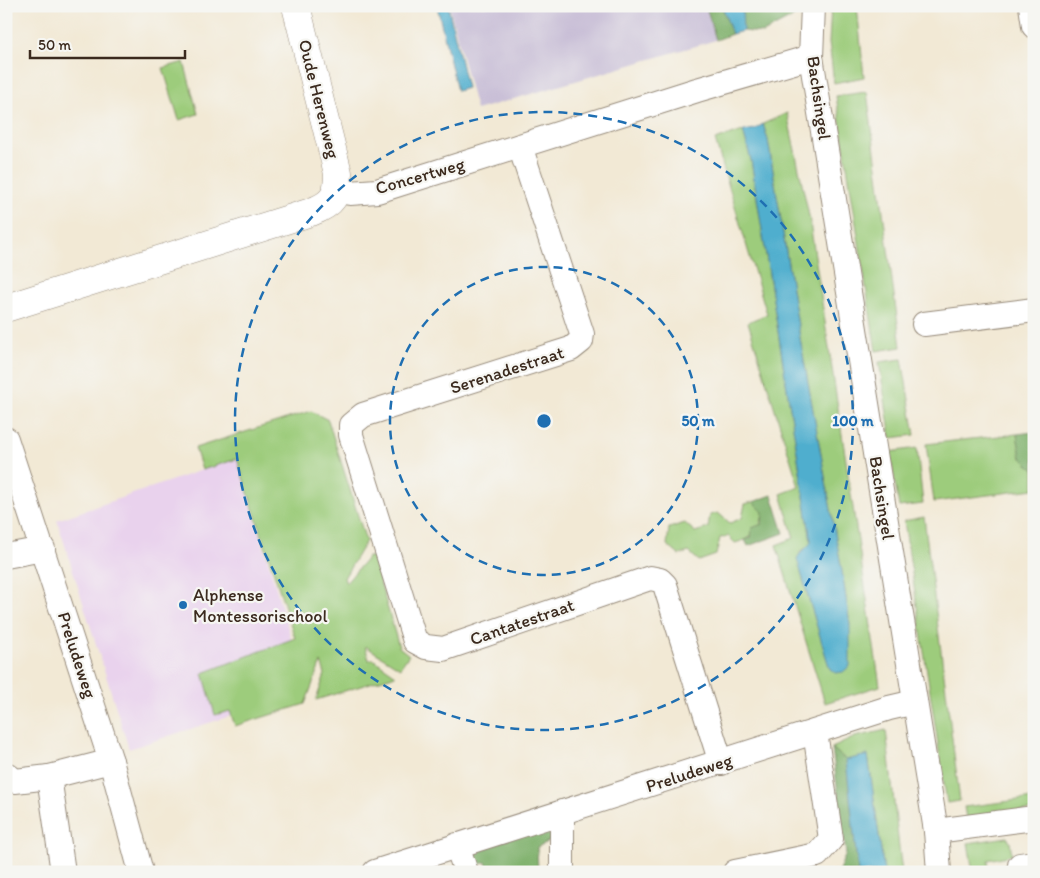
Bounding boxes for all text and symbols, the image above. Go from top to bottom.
scale bar [30,28,185,60]
text: 50 m [38,36,71,54]
street label: Oude Herenweg [294,37,345,162]
street label: Bachsingel [802,55,836,141]
street label: Concertweg [373,153,468,199]
street label: Serenadestraat [447,341,567,399]
centre of rings [535,412,553,430]
text: 50 m [681,412,715,430]
text: 100 m [832,412,874,430]
street label: Bachsingel [865,455,899,541]
place label: Alphense Montessorischool [193,584,328,627]
street label: Cantatestraat [467,594,577,650]
marker: Alphense Montessorischool [177,599,189,611]
street label: Preludeweg [53,609,102,702]
street label: Preludeweg [643,748,736,797]

